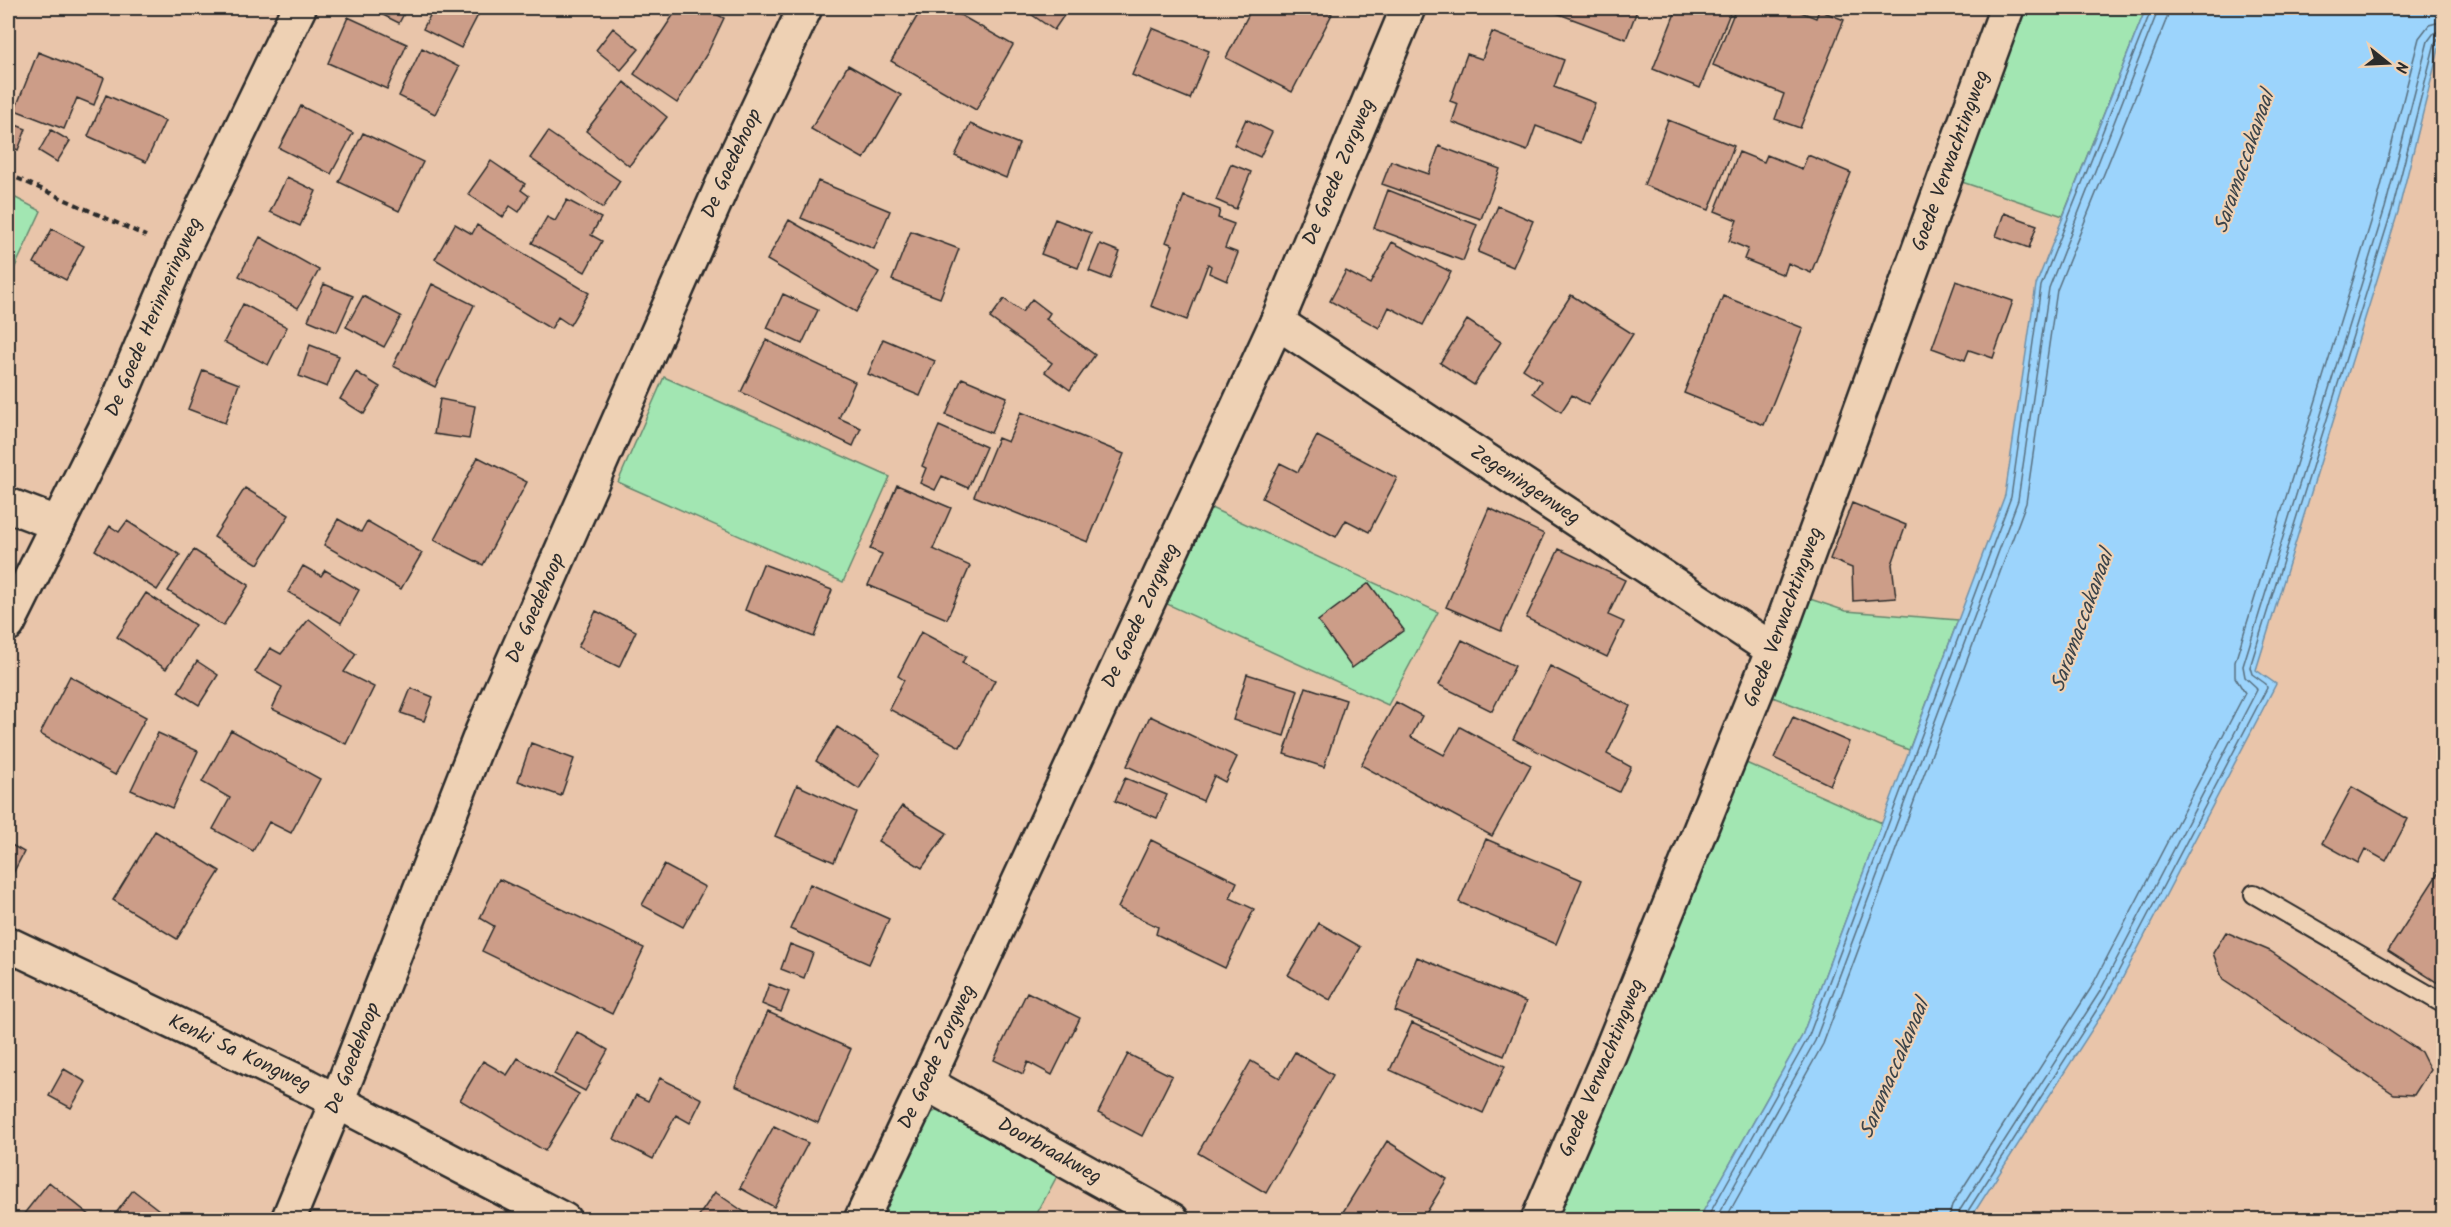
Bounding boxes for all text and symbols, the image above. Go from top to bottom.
north arrow [2358,33,2418,93]
text: N [2387,59,2414,76]
street label: Goede Verwachtingweg [1904,66,1999,256]
water label: Saramaccakanaal [2205,83,2286,238]
street label: De Goede Zorgweg [1295,94,1384,251]
street label: De Goedehoop [693,103,772,224]
street label: De Goede Herinneringweg [97,212,212,422]
street label: Zegeningenweg [1463,437,1587,534]
street label: Goede Verwachtingweg [1735,523,1832,712]
street label: De Goede Zorgweg [1094,538,1189,694]
water label: Saramaccakanaal [2042,542,2125,696]
street label: De Goedehoop [498,548,575,669]
street label: Goede Verwachtingweg [1551,974,1654,1162]
street label: De Goede Zorgweg [890,979,985,1135]
water label: Saramaccakanaal [1851,991,1941,1144]
street label: De Goedehoop [317,998,390,1120]
street label: Kenki Sa Kongweg [162,1006,316,1101]
street label: Doorbraakweg [991,1110,1107,1194]

